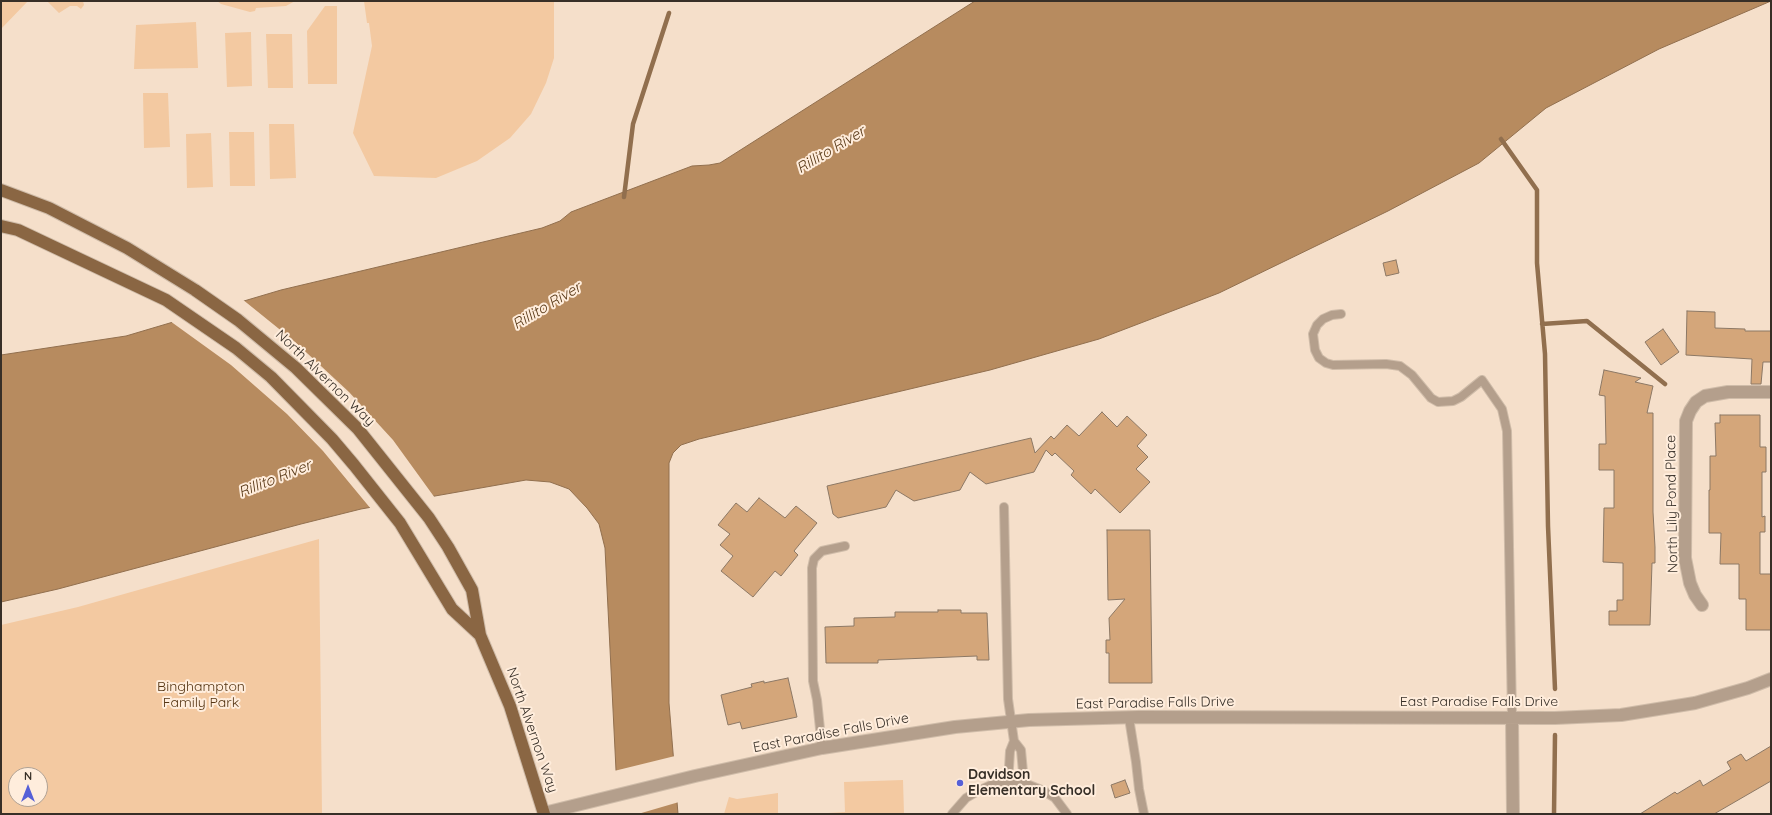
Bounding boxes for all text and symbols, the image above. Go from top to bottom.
water label: Rillito River [793,122,869,178]
water label: Rillito River [509,278,585,334]
street label: North Alvernon Way [272,326,378,430]
street label: North Lily Pond Place [1662,435,1682,573]
water label: Rillito River [236,456,314,502]
street label: North Alvernon Way [503,665,561,795]
park label: Binghampton Family Park [157,679,245,712]
street label: East Paradise Falls Drive [1076,693,1234,713]
street label: East Paradise Falls Drive [1400,694,1558,710]
street label: East Paradise Falls Drive [752,710,910,756]
north arrow [8,767,48,807]
place label: Davidson Elementary School [968,767,1095,800]
text: N [24,769,32,783]
marker: Davidson Elementary School [955,778,965,788]

